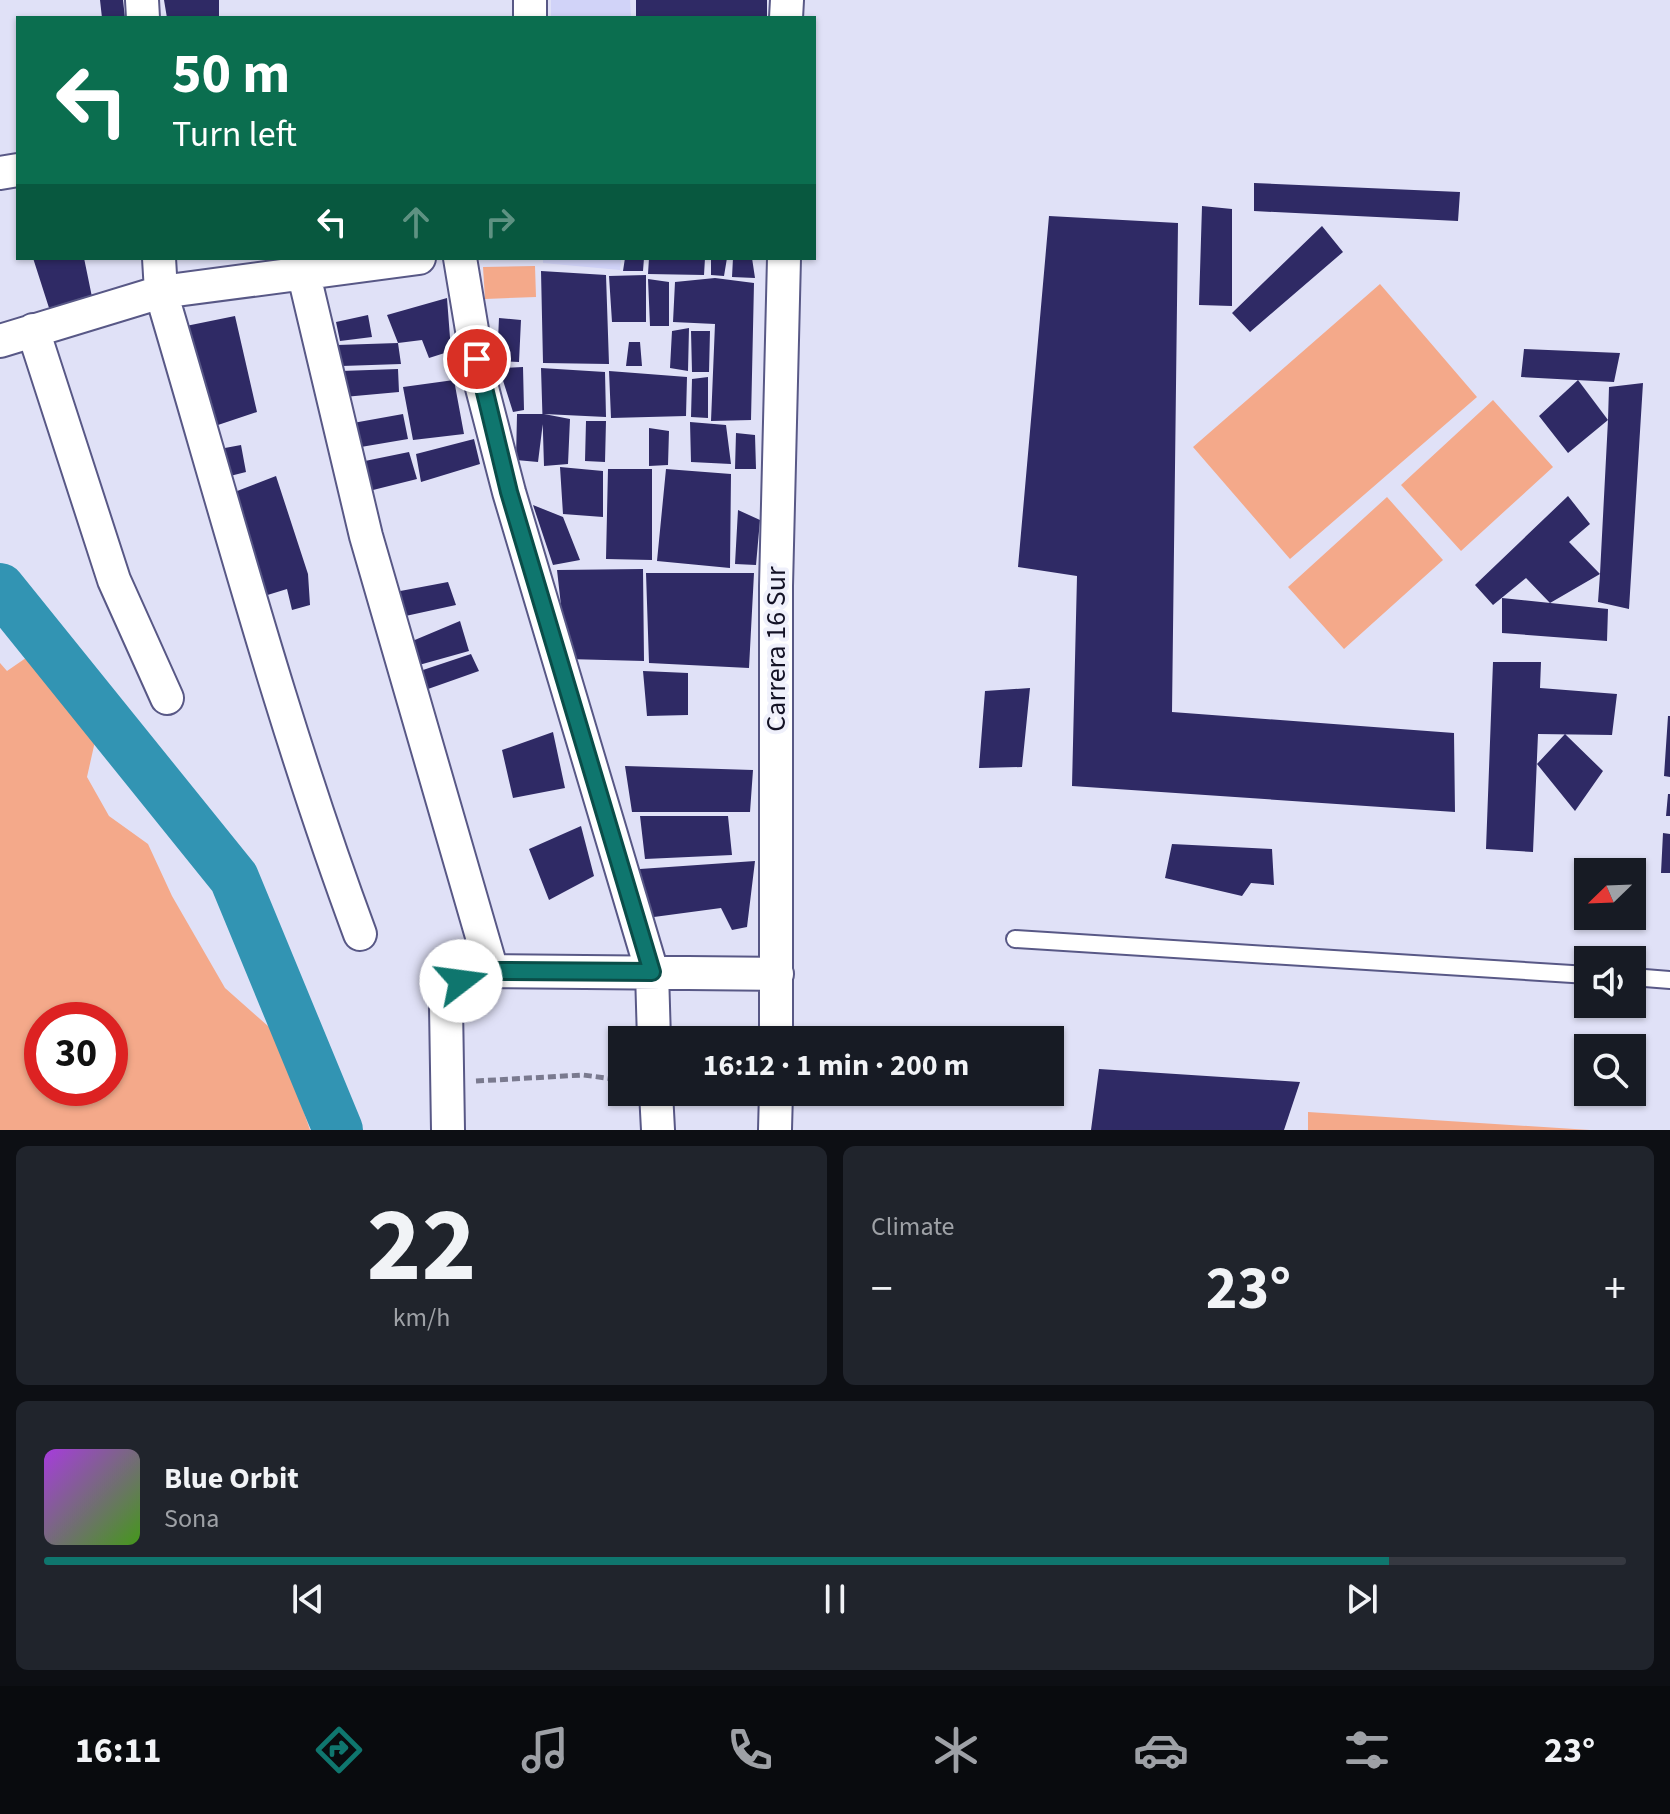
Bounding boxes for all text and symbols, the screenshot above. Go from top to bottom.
text: 50 m [172,35,290,114]
icon: left [40,48,144,152]
text: Turn left [172,109,297,160]
icon: left [310,200,354,244]
icon: ahead [394,200,438,244]
icon: right [478,200,522,244]
pin [443,325,511,393]
icon: arrive [455,337,499,381]
street label: Carrera 16 Sur [756,566,796,732]
north arrow [1574,858,1646,930]
map controls [1574,858,1646,1106]
position arrow [419,939,503,1023]
button: sound [1574,946,1646,1018]
speed limit sign: 30 [24,1002,128,1106]
button: search [1574,1034,1646,1106]
text: 16:12 · 1 min · 200 m [703,1044,969,1087]
text: 22 [367,1173,476,1321]
text: Climate [871,1208,955,1245]
text: 23° [1206,1247,1291,1332]
text: − [871,1258,893,1321]
text: + [1604,1258,1626,1321]
text: km/h [393,1299,450,1336]
text: Blue Orbit [164,1457,299,1500]
text: Sona [164,1500,219,1537]
icon: previous [286,1577,330,1621]
icon: pause [813,1577,857,1621]
icon: next [1340,1577,1384,1621]
icon: directions [311,1722,367,1778]
icon: music [517,1722,573,1778]
icon: phone [722,1722,778,1778]
icon: climate [928,1722,984,1778]
icon: car [1133,1722,1189,1778]
icon: filters [1339,1722,1395,1778]
text: 16:11 [75,1725,162,1776]
text: 23° [1544,1725,1595,1776]

